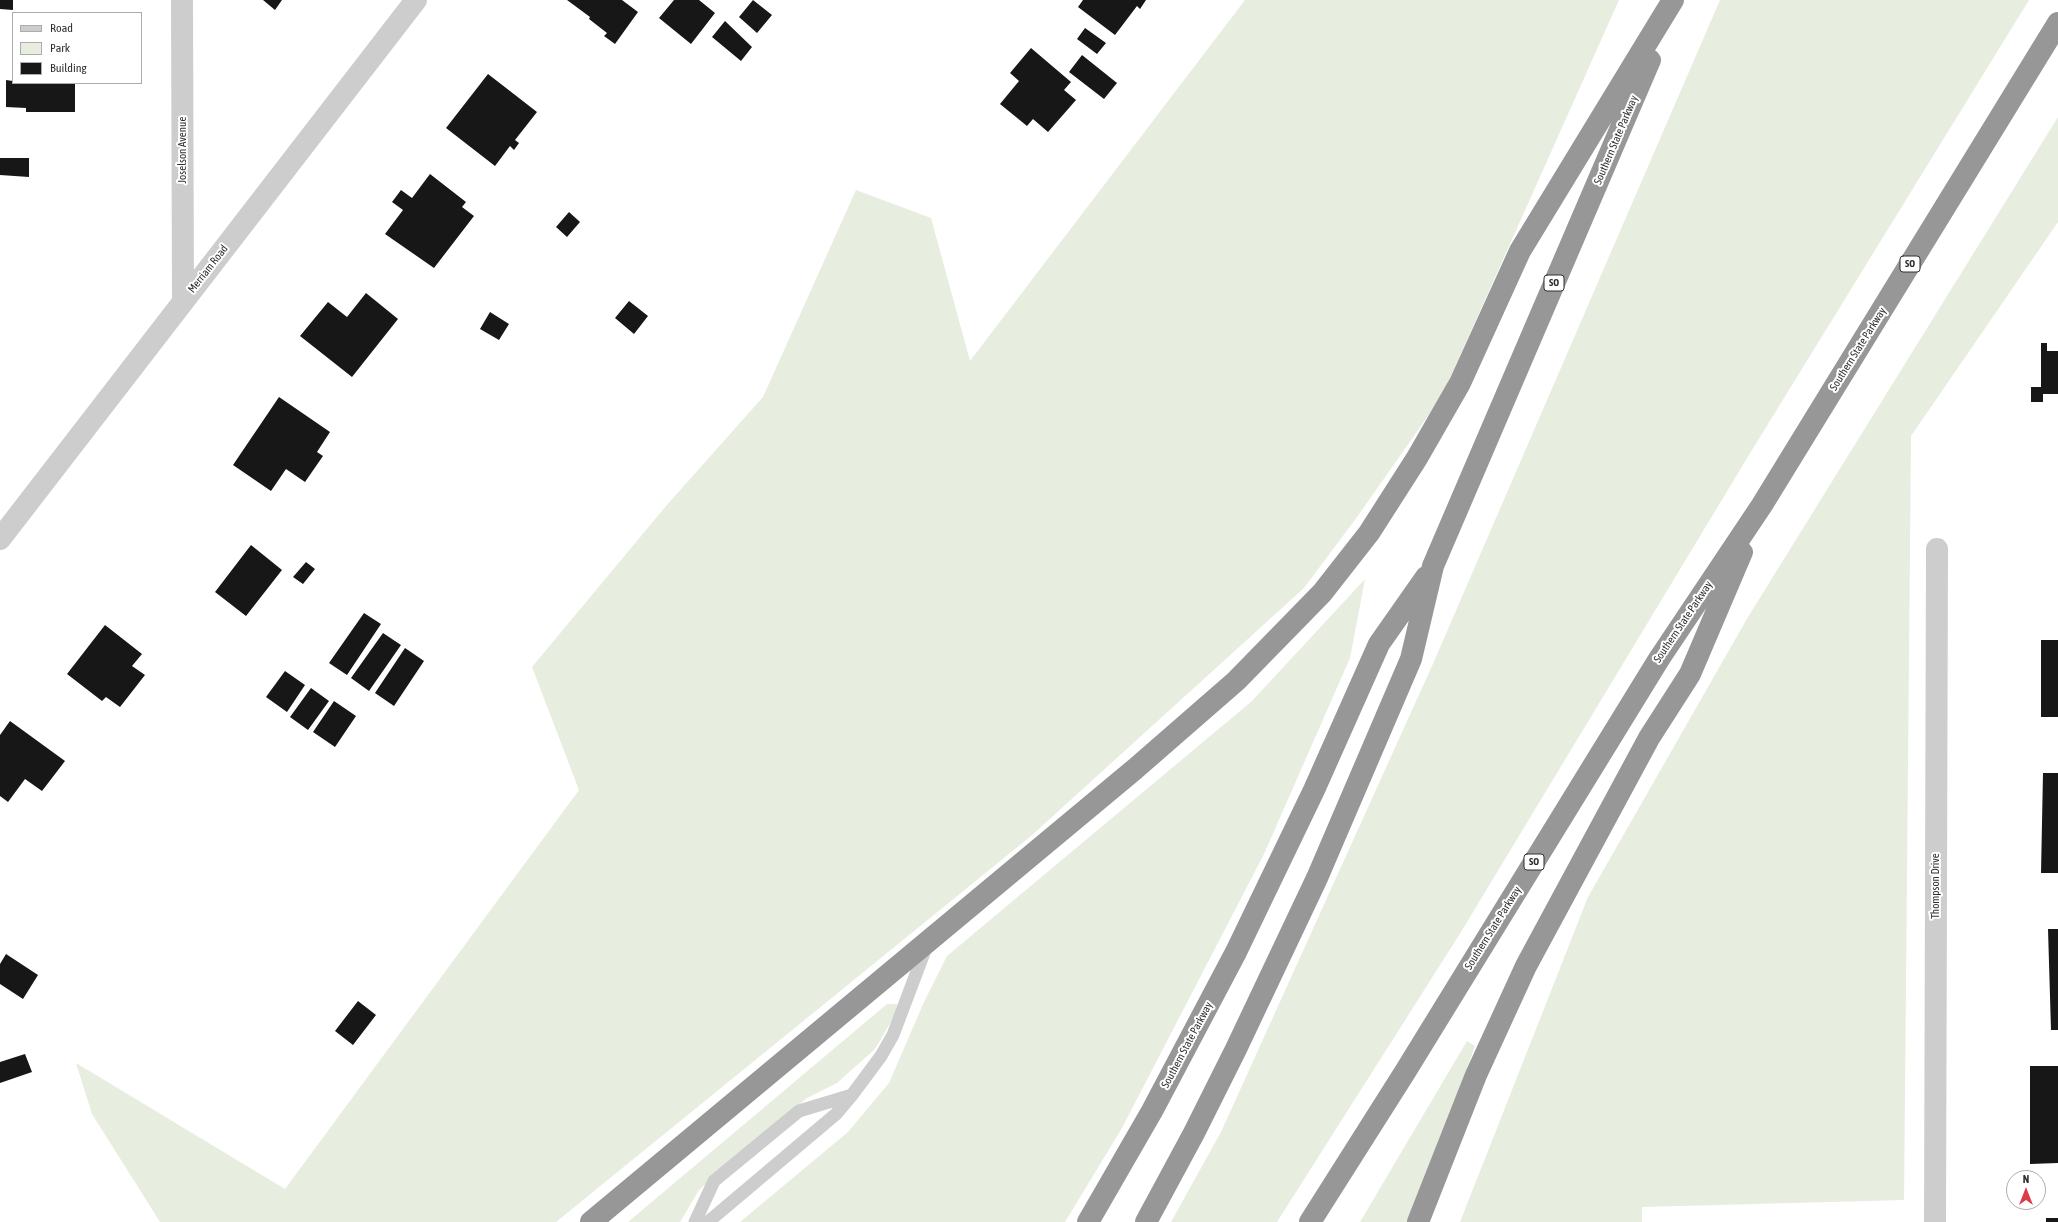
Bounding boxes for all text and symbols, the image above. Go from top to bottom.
legend [12,12,142,84]
text: Road [50,21,73,35]
text: Park [50,41,70,55]
text: Building [50,61,87,75]
street label: Southern State Parkway [1591,93,1641,187]
street label: Joselson Avenue [176,117,190,183]
street label: Merriam Road [185,243,231,295]
road number: SO [1900,256,1920,272]
road number: SO [1544,275,1564,291]
street label: Southern State Parkway [1827,305,1889,393]
street label: Southern State Parkway [1651,579,1715,665]
street label: Thompson Drive [1929,853,1943,919]
road number: SO [1524,854,1544,870]
street label: Southern State Parkway [1462,884,1524,972]
street label: Southern State Parkway [1159,1000,1215,1090]
north arrow [2006,1170,2046,1210]
text: N [2023,1173,2029,1185]

